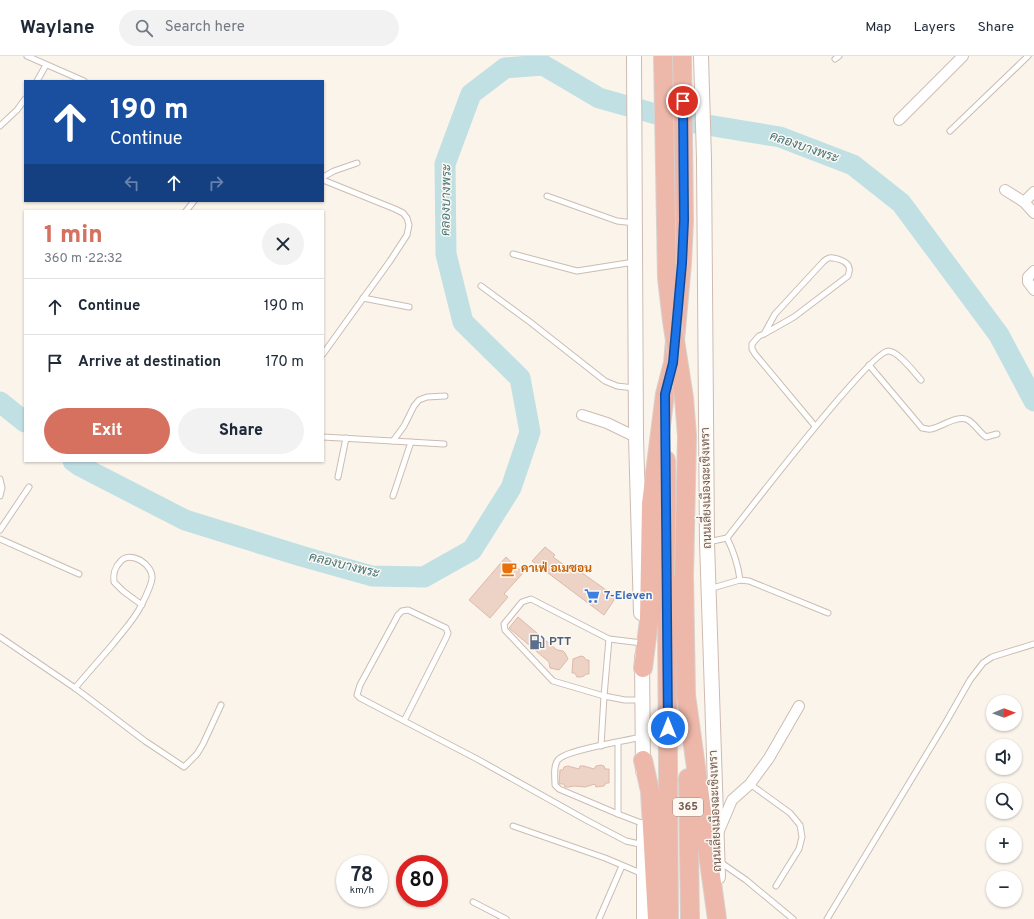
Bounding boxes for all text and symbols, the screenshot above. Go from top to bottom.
search box [119,10,399,46]
text: Waylane [20,16,95,40]
icon: search [133,17,155,39]
text: Search here [165,18,245,37]
text: Map [865,19,891,36]
text: Layers [913,19,955,36]
text: Share [977,19,1014,36]
pin [666,84,700,118]
icon: arrive [672,90,694,112]
text: 190 m [110,93,188,129]
icon: ahead [44,96,96,148]
text: Continue [110,128,182,151]
water label: คลองบางพระ [767,129,841,167]
water label: คลองบางพระ [438,164,456,236]
icon: left [121,172,143,194]
icon: ahead [163,172,185,194]
icon: right [205,172,227,194]
text: 1 min [44,221,103,251]
button: close [262,223,304,265]
text: 360 m · 22:32 [44,251,122,267]
icon: ahead [44,296,66,318]
text: Continue [78,297,140,316]
text: 190 m [264,297,304,316]
icon: arrive [44,352,66,374]
text: Arrive at destination [78,353,221,372]
text: 170 m [265,353,304,372]
button: Exit [44,408,170,454]
button: Share [178,408,304,454]
street label: ถนนเลี่ยงเมืองฉะเชิงเทรา [694,427,716,549]
water label: คลองบางพระ [307,550,381,582]
cafe icon: คาเฟ่ อเมซอน [500,560,518,578]
place label: คาเฟ่ อเมซอน [521,561,592,577]
supermarket icon: 7-Eleven [583,587,601,605]
place label: 7-Eleven [604,588,653,604]
fuel station icon: PTT [528,633,546,651]
place label: PTT [549,634,571,650]
north arrow [986,695,1022,731]
map controls [986,695,1022,907]
position arrow [647,707,689,749]
button: sound [986,739,1022,775]
street label: ถนนเลี่ยงเมืองฉะเชิงเทรา [702,750,726,872]
button: search [986,783,1022,819]
road number: 365 [673,798,703,816]
button: + [986,827,1022,863]
speed limit sign: 80 [396,855,448,907]
text: 78 [351,863,373,889]
button: − [986,871,1022,907]
text: km/h [350,884,374,897]

